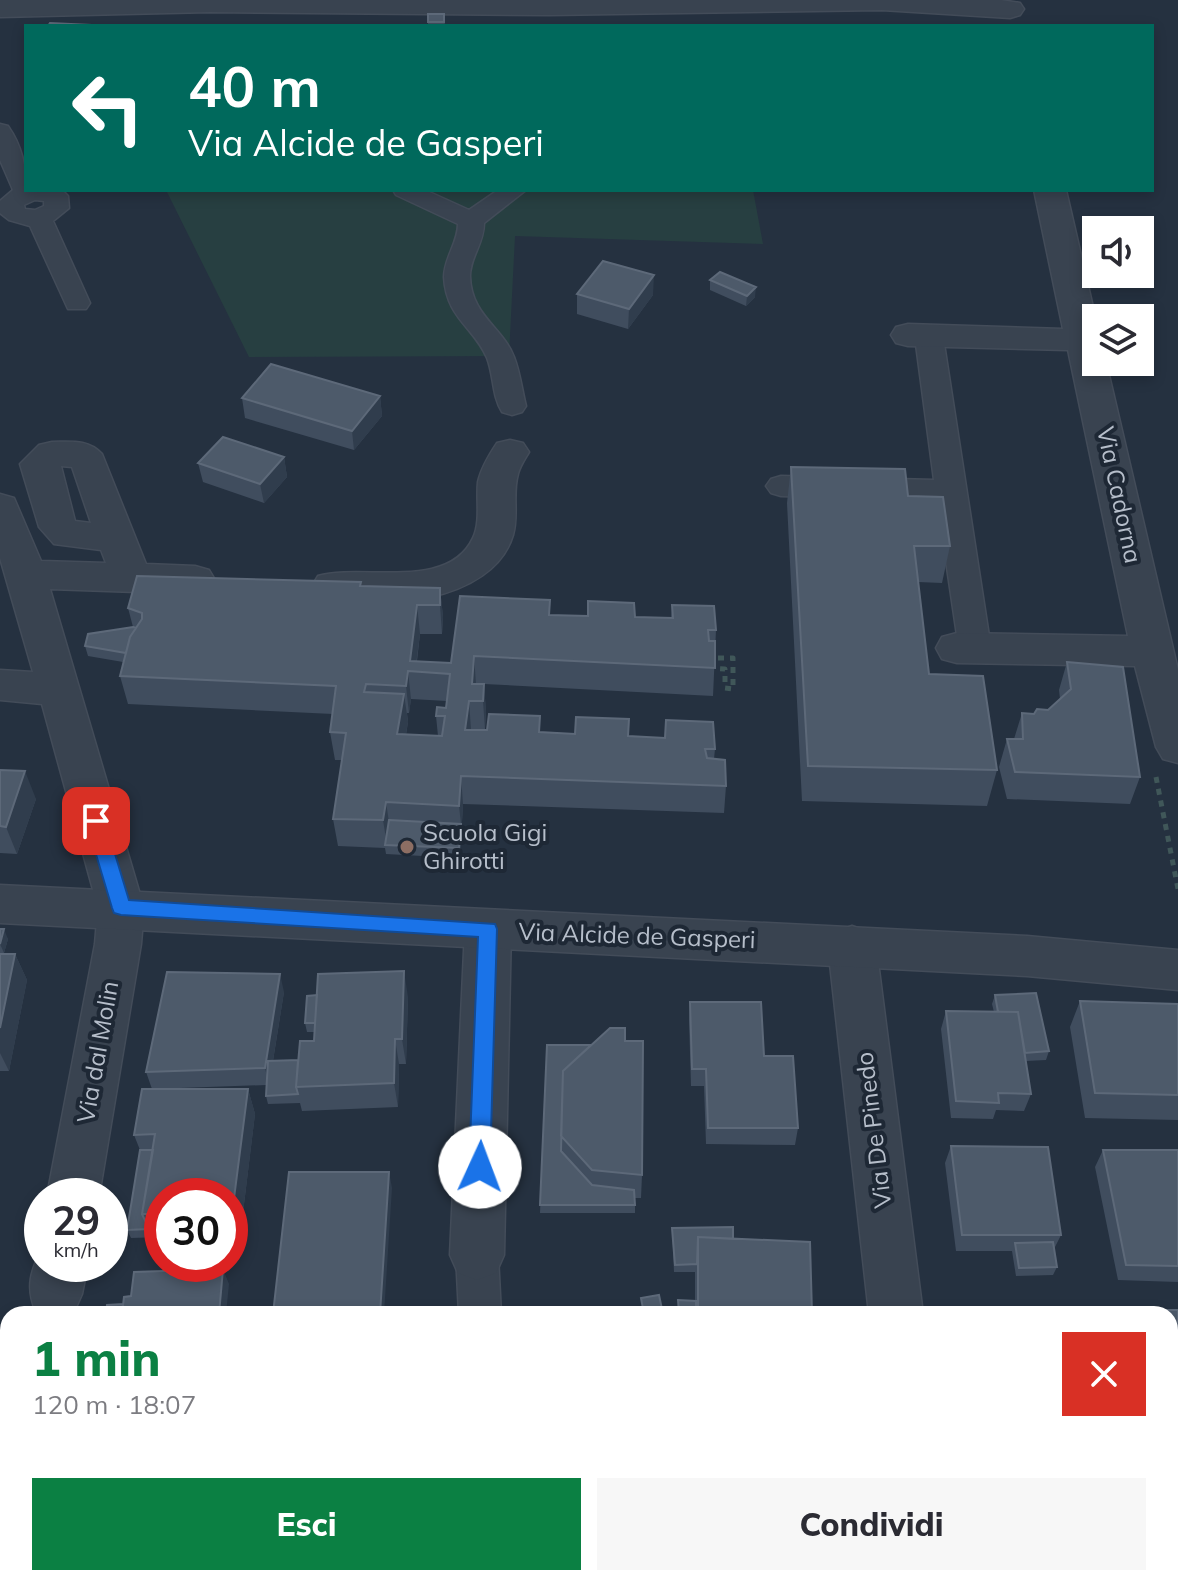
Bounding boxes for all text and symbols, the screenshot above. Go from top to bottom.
text: 40 m [188,51,321,121]
icon: left [56,56,160,160]
text: Via Alcide de Gasperi [188,120,544,165]
map controls [1082,216,1154,376]
button: sound [1082,216,1154,288]
button: layers [1082,304,1154,376]
street label: Via Cadorna [1091,424,1149,566]
pin [62,787,130,855]
icon: arrive [74,799,118,843]
place label: Scuola Gigi Ghirotti [423,817,547,875]
marker: Scuola Gigi Ghirotti [398,838,416,856]
street label: Via Alcide de Gasperi [518,916,756,954]
street label: Via dal Molin [70,978,124,1125]
street label: Via De Pinedo [849,1050,897,1210]
position arrow [438,1125,522,1209]
speed limit sign: 30 [144,1178,248,1282]
text: 29 [52,1195,100,1245]
text: km/h [53,1237,99,1262]
text: 1 min [32,1328,161,1388]
button: close [1062,1332,1146,1416]
text: 120 m · 18:07 [32,1388,196,1421]
button: Esci [32,1478,581,1570]
button: Condividi [597,1478,1146,1570]

